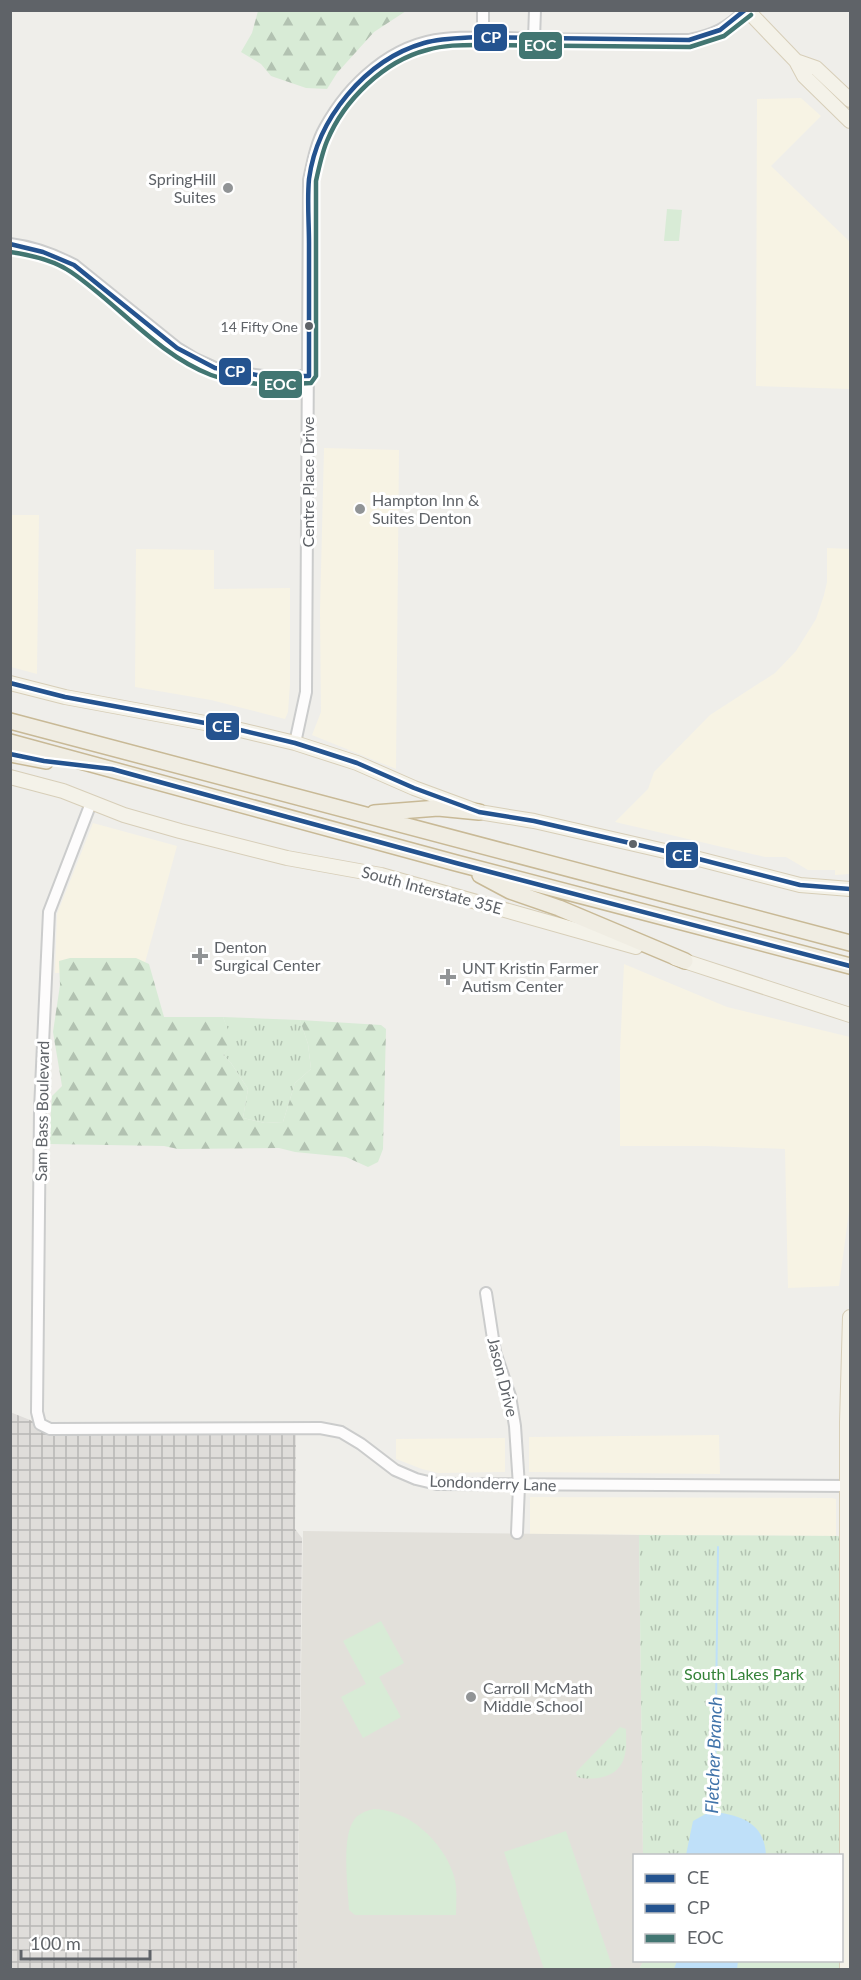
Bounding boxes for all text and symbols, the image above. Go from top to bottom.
line badge: CP [473,23,508,52]
text: CP [481,27,501,46]
line badge: EOC [518,31,563,60]
text: EOC [524,35,557,54]
place label: SpringHill Suites [148,169,216,206]
marker: SpringHill Suites [221,181,235,195]
place label: 14 Fifty One [221,318,298,335]
marker: 14 Fifty One [303,320,315,332]
line badge: CP [218,357,252,386]
text: CP [225,361,245,380]
line badge: EOC [258,370,303,399]
text: EOC [264,374,297,393]
street label: Centre Place Drive [298,416,317,548]
place label: Hampton Inn & Suites Denton [372,490,480,527]
marker: Hampton Inn & Suites Denton [353,502,367,516]
line badge: CE [205,712,240,741]
text: CE [212,716,232,735]
unlabelled marker [627,838,639,850]
line badge: CE [665,841,699,869]
text: CE [672,845,692,864]
street label: South Interstate 35E [360,862,505,917]
place label: Denton Surgical Center [214,937,321,974]
marker: Denton Surgical Center [191,947,209,965]
place label: UNT Kristin Farmer Autism Center [462,958,598,995]
marker: UNT Kristin Farmer Autism Center [439,968,457,986]
street label: Sam Bass Boulevard [31,1041,52,1181]
street label: Jason Drive [484,1335,523,1419]
street label: Londonderry Lane [429,1471,557,1494]
park label: South Lakes Park [684,1664,805,1683]
place label: Carroll McMath Middle School [483,1678,593,1715]
marker: Carroll McMath Middle School [464,1690,478,1704]
water label: Fletcher Branch [700,1696,726,1814]
legend [633,1854,843,1962]
text: CE [687,1866,709,1888]
text: CP [687,1896,710,1918]
scale bar [21,1923,150,1961]
text: EOC [687,1926,724,1948]
text: 100 m [30,1932,81,1954]

